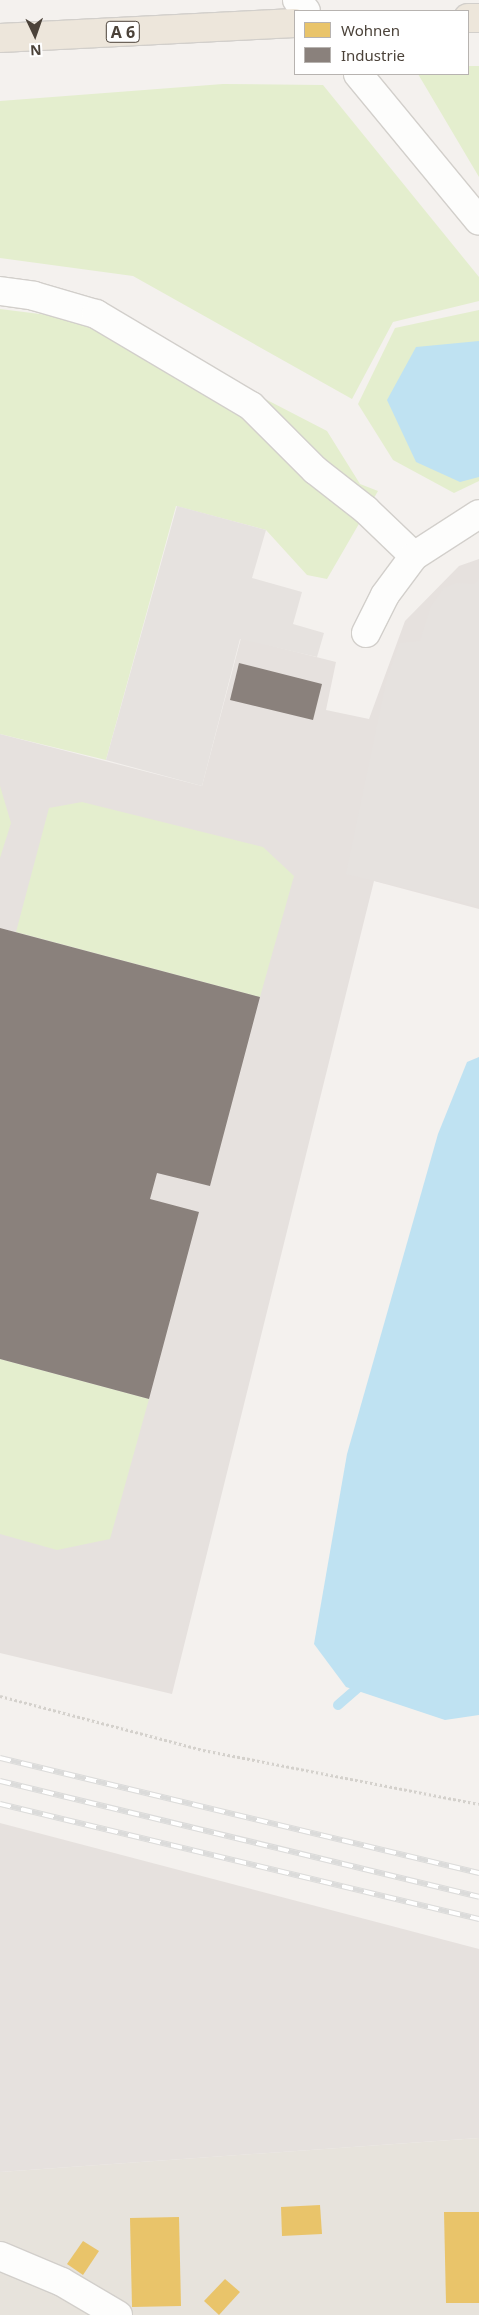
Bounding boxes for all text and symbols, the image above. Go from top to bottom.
north arrow [10,10,60,60]
legend [294,10,469,75]
road number: A 6 [106,18,140,46]
text: Wohnen [341,20,400,40]
text: N [30,41,42,60]
text: Industrie [341,45,405,65]

